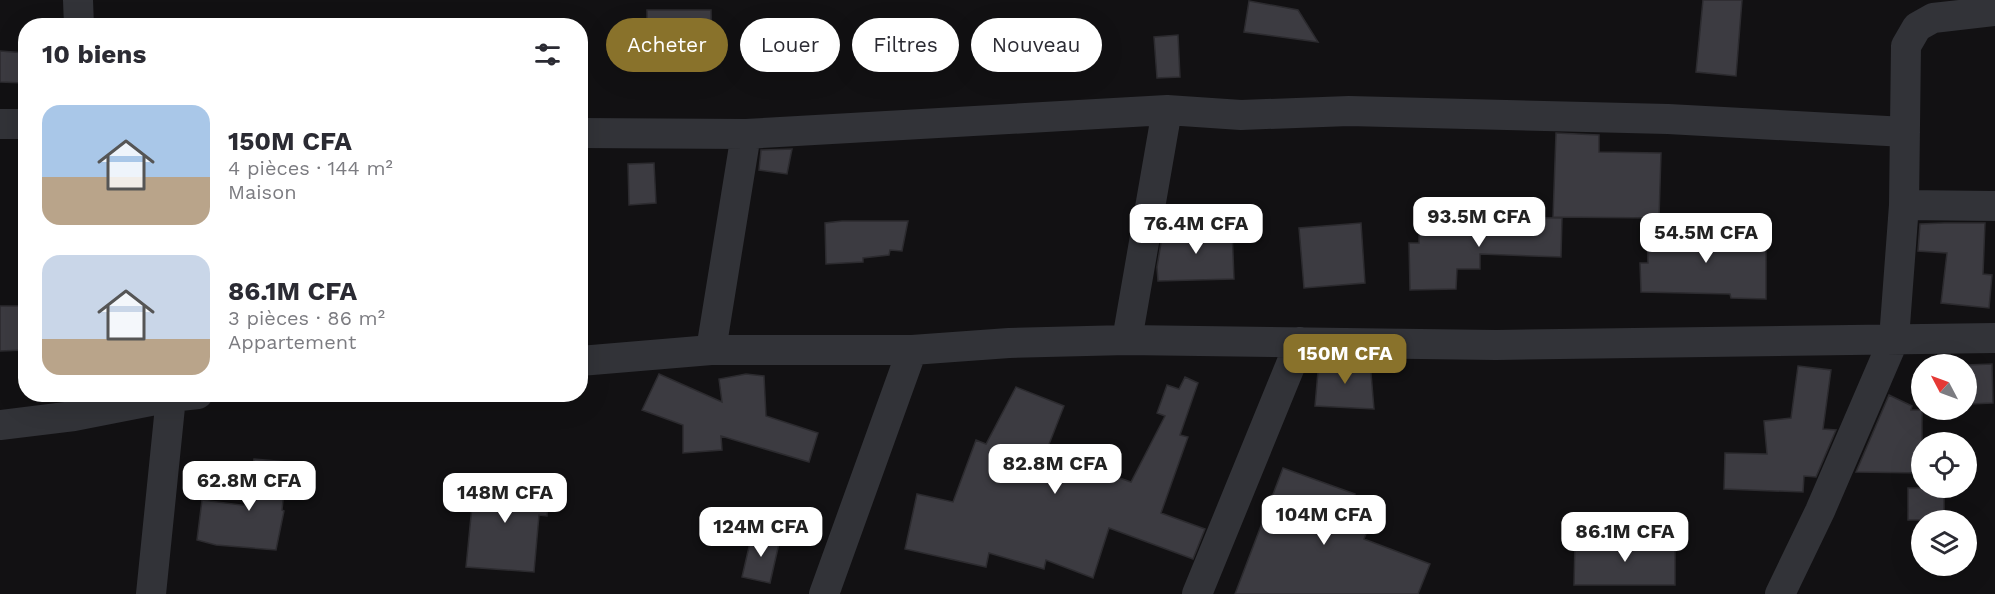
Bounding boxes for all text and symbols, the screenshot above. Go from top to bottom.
chip: Acheter [606,18,728,72]
chip: Louer [740,18,840,72]
chip: Filtres [852,18,959,72]
chip: Nouveau [971,18,1102,72]
icon: filters [531,38,564,71]
text: 10 biens [42,39,146,69]
text: 150M CFA [228,126,352,156]
icon: home [90,129,162,201]
text: 4 pièces · 144 m² [228,156,393,180]
text: Maison [228,180,297,204]
pin: 93.5M CFA [1410,197,1548,248]
pin: 76.4M CFA [1127,204,1265,255]
text: 93.5M CFA [1427,204,1531,228]
text: 76.4M CFA [1144,211,1248,235]
pin: 54.5M CFA [1637,213,1775,264]
text: 54.5M CFA [1654,220,1758,244]
text: 86.1M CFA [228,276,357,306]
icon: home [90,279,162,351]
text: 3 pièces · 86 m² [228,306,385,330]
text: Appartement [228,330,356,354]
pin: 150M CFA [1283,334,1407,385]
text: 150M CFA [1297,341,1393,365]
north arrow [1911,354,1977,420]
map controls [1911,354,1977,576]
button: locate [1911,432,1977,498]
pin: 82.8M CFA [986,444,1124,495]
text: 82.8M CFA [1003,451,1107,475]
pin: 62.8M CFA [180,461,318,512]
text: 62.8M CFA [197,468,301,492]
pin: 148M CFA [443,473,567,524]
text: 148M CFA [457,480,553,504]
pin: 104M CFA [1262,495,1386,546]
text: 104M CFA [1276,502,1372,526]
pin: 124M CFA [699,507,823,558]
button: layers [1911,510,1977,576]
pin: 86.1M CFA [1556,512,1694,563]
text: 124M CFA [713,514,809,538]
text: 86.1M CFA [1575,519,1675,543]

